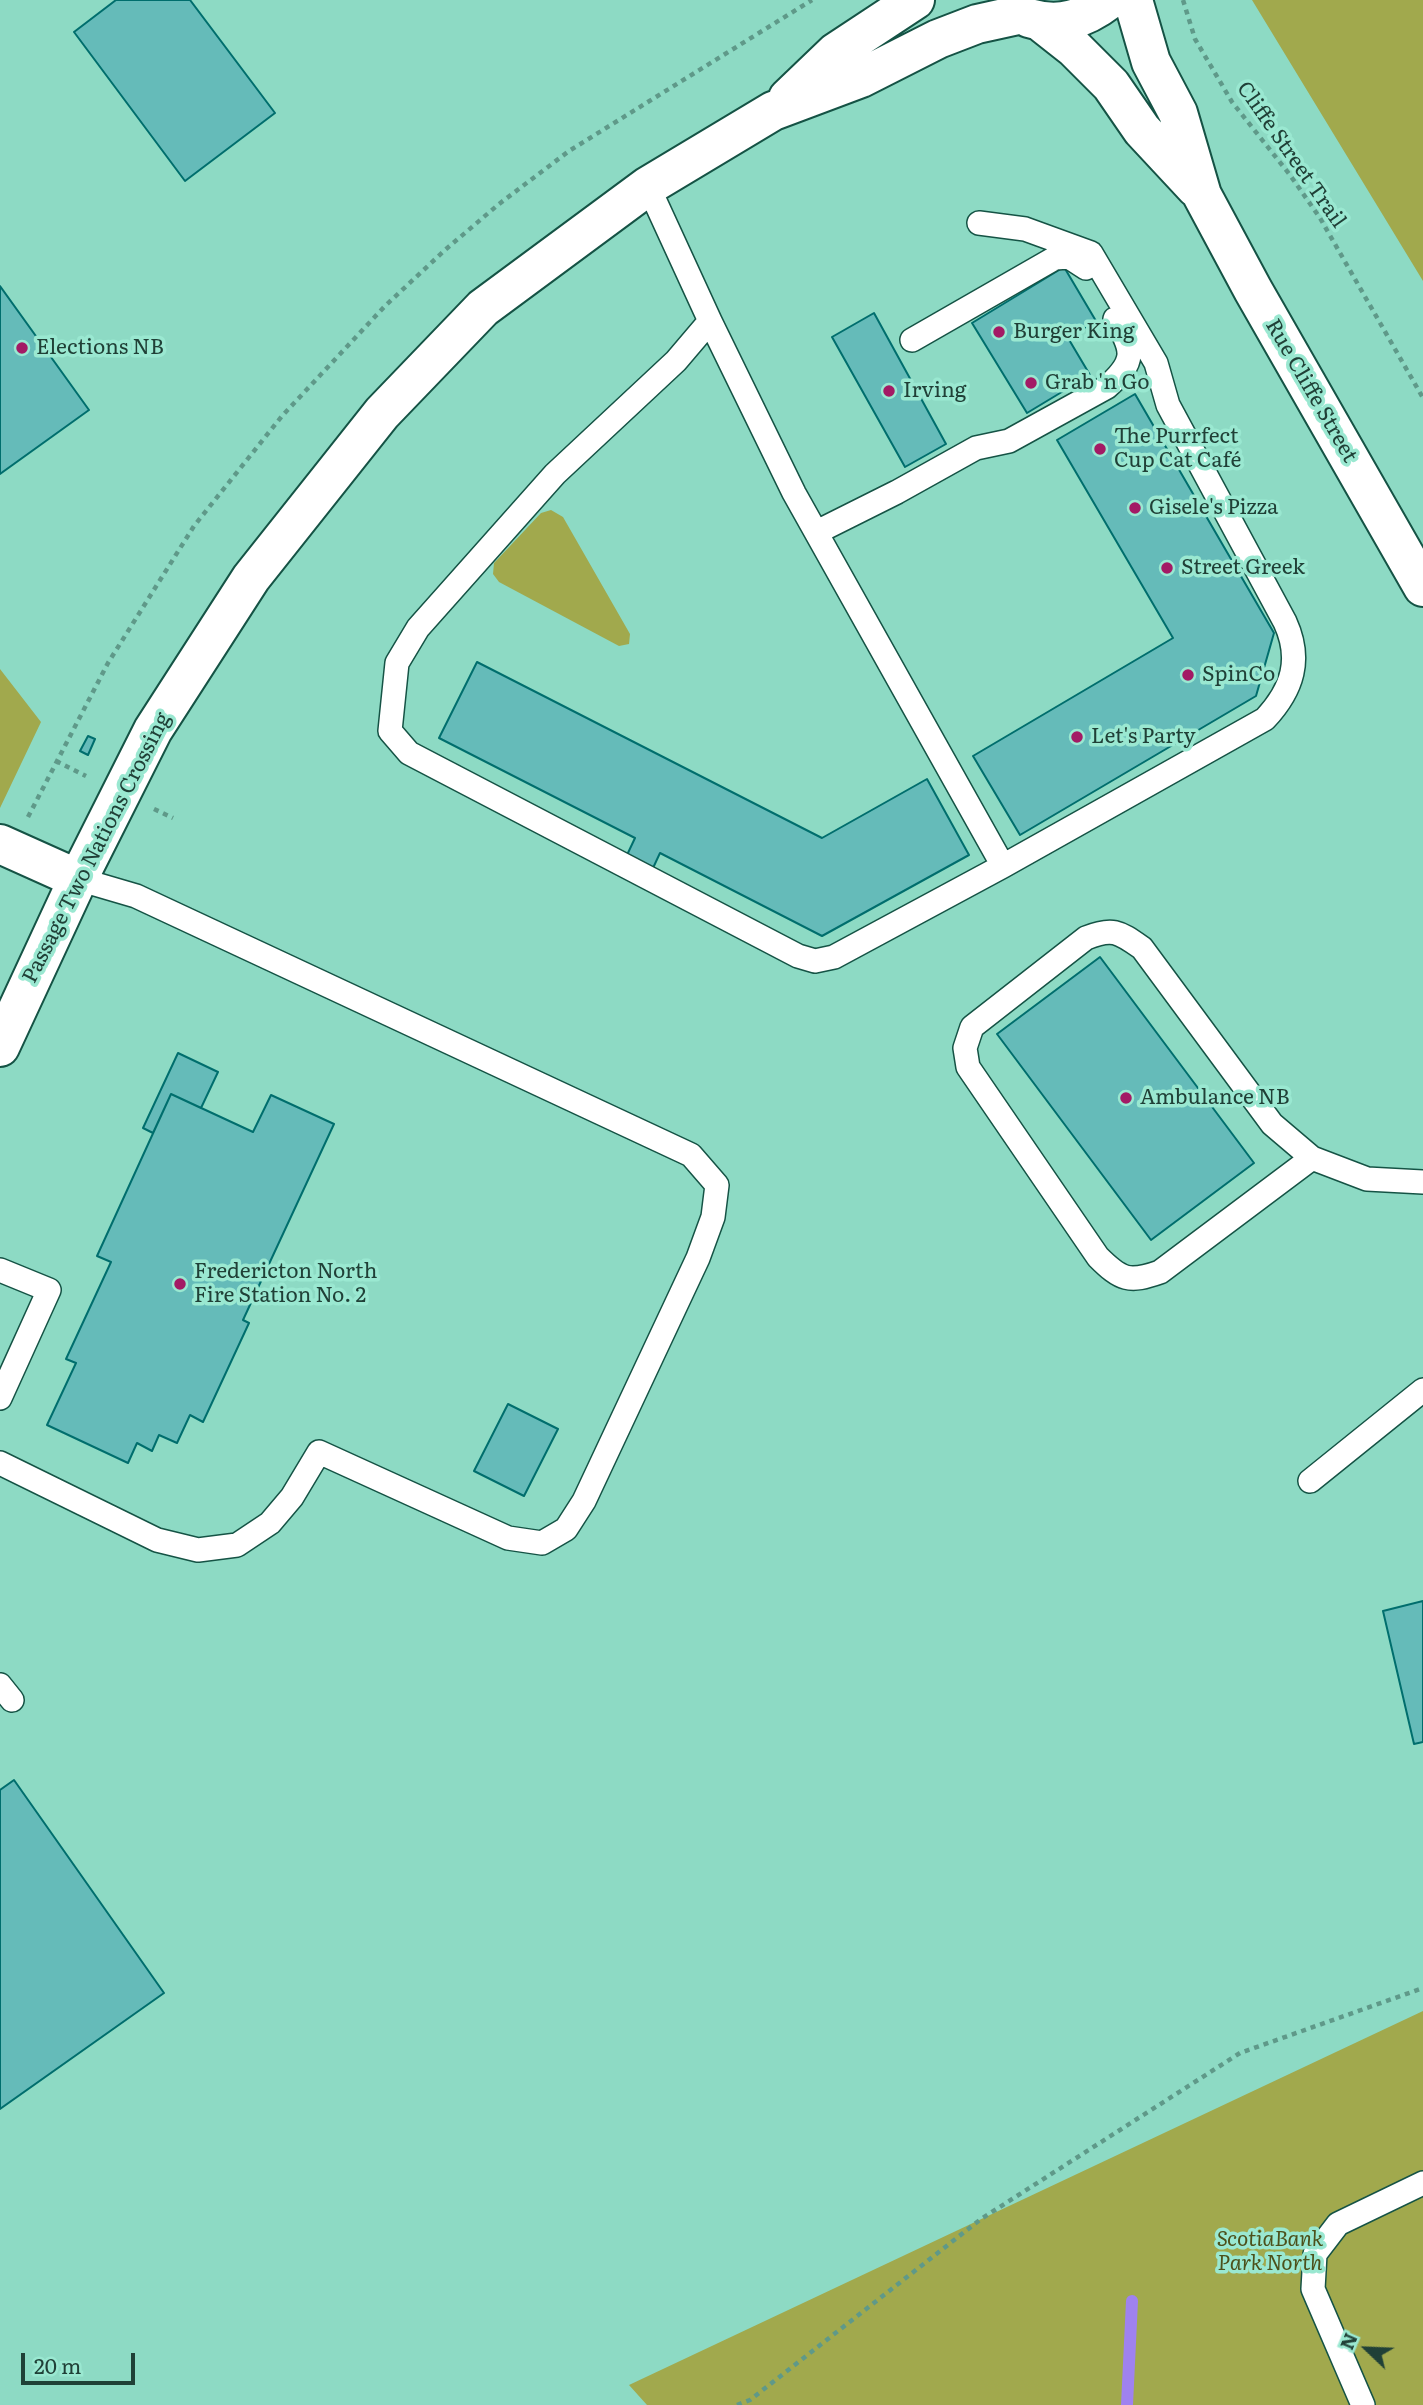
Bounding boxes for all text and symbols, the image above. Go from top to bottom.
street label: Cliffe Street Trail [1231,77,1351,233]
street label: Rue Cliffe Street [1260,315,1362,467]
place label: Burger King [1013,319,1135,345]
marker: Burger King [991,324,1007,340]
place label: Elections NB [36,335,164,361]
marker: Elections NB [14,340,30,356]
place label: Grab 'n Go [1045,370,1149,396]
marker: Grab 'n Go [1023,375,1039,391]
place label: Irving [903,378,967,404]
marker: Irving [881,383,897,399]
place label: The Purrfect Cup Cat Café [1114,424,1241,474]
marker: The Purrfect Cup Cat Café [1092,441,1108,457]
place label: Gisele's Pizza [1149,495,1278,521]
marker: Gisele's Pizza [1127,500,1143,516]
place label: Street Greek [1181,555,1305,581]
marker: Street Greek [1159,560,1175,576]
place label: SpinCo [1202,662,1275,688]
marker: SpinCo [1180,667,1196,683]
street label: Passage Two Nations Crossing [18,708,176,988]
place label: Let's Party [1091,724,1196,750]
marker: Let's Party [1069,729,1085,745]
place label: Ambulance NB [1140,1085,1289,1111]
marker: Ambulance NB [1118,1090,1134,1106]
place label: Fredericton North Fire Station No. 2 [194,1259,377,1309]
marker: Fredericton North Fire Station No. 2 [172,1276,188,1292]
park label: ScotiaBank Park North [1217,2227,1323,2277]
north arrow [1332,2314,1402,2384]
text: N [1332,2328,1364,2354]
scale bar [24,2338,138,2382]
text: 20 m [34,2349,81,2380]

